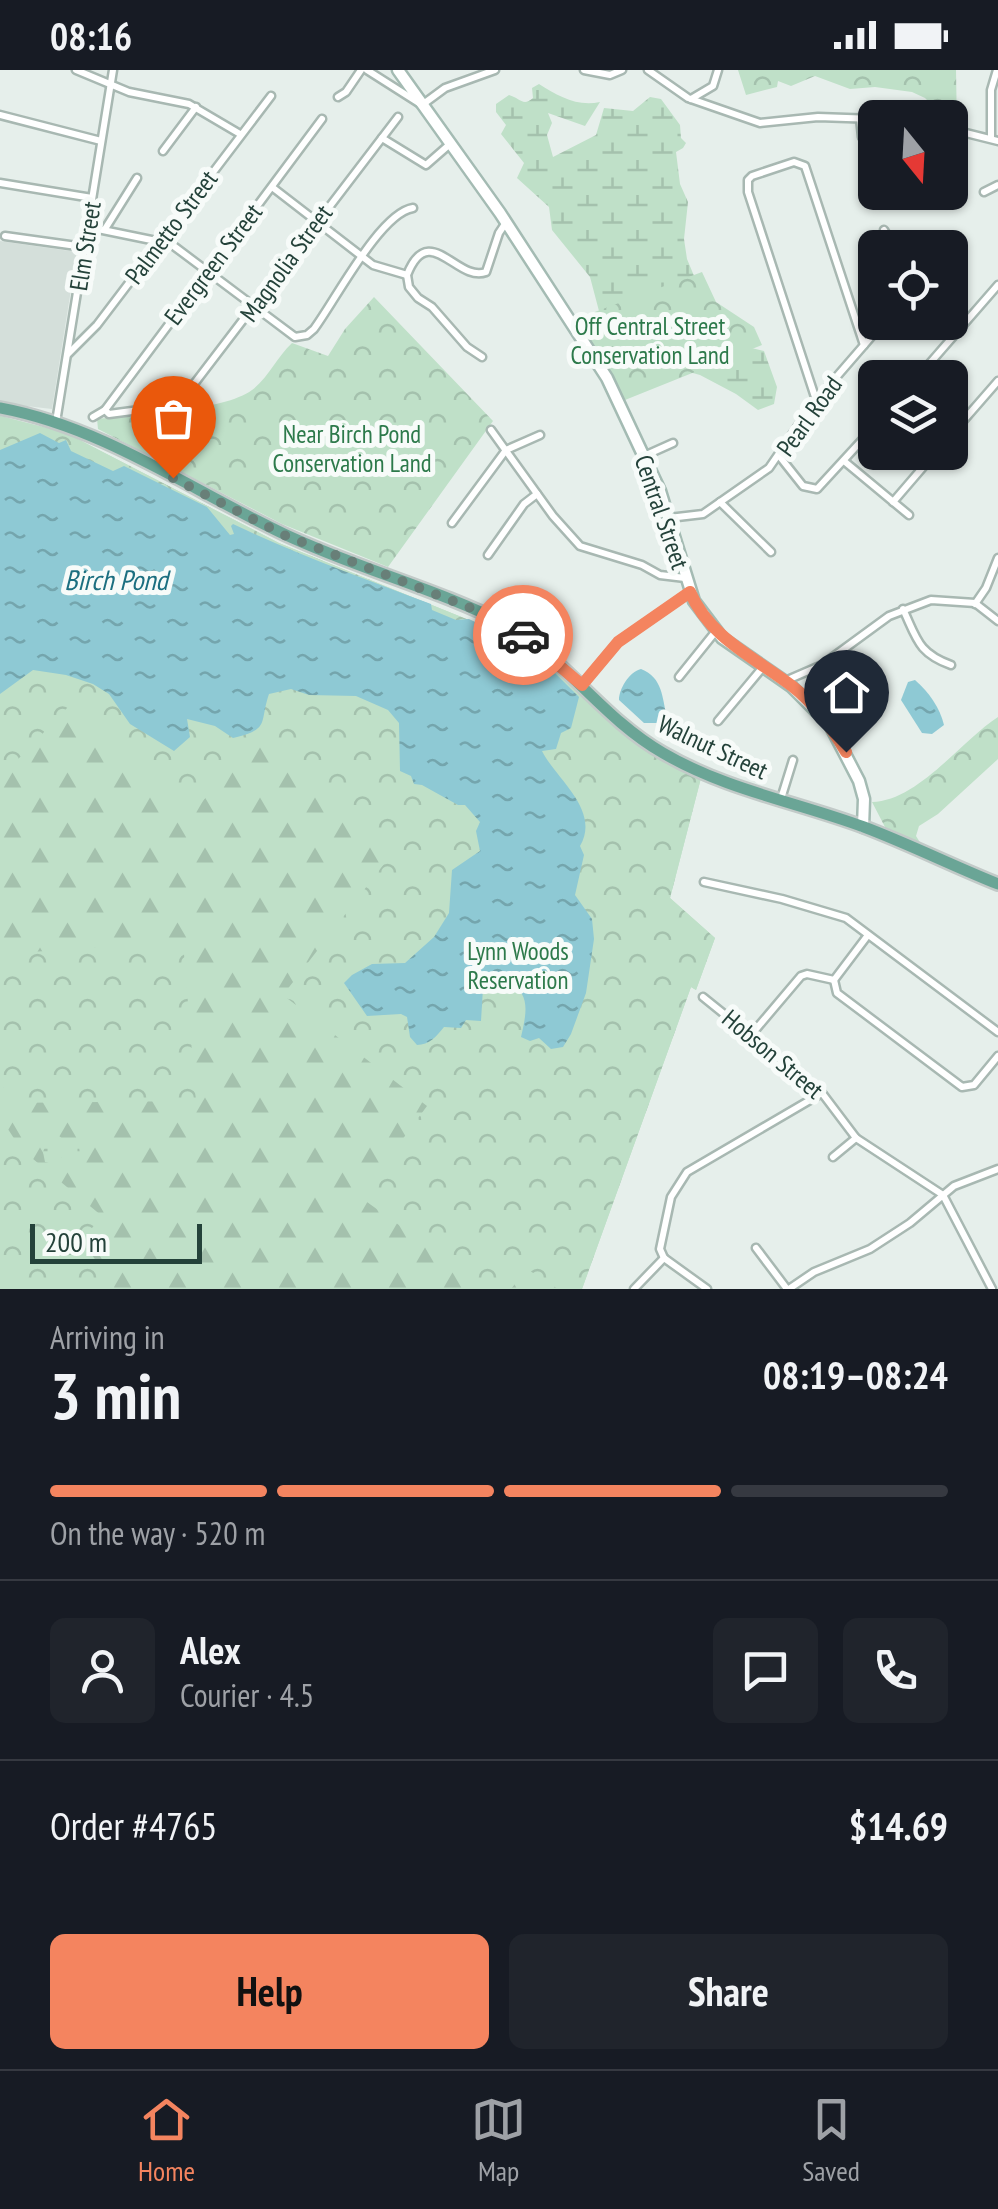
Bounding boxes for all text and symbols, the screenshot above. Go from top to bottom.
text: 08:16 [50,11,132,60]
north arrow [858,100,968,210]
map controls [858,100,968,470]
street label: Palmetto Street [118,164,224,290]
street label: Evergreen Street [157,197,269,331]
street label: Magnolia Street [233,198,339,328]
street label: Elm Street [62,199,108,293]
button: locate [858,230,968,340]
park label: Off Central Street Conservation Land [570,310,730,371]
button: layers [858,360,968,470]
street label: Pearl Road [769,370,849,462]
pin [131,376,216,479]
icon: bag [146,391,201,446]
park label: Near Birch Pond Conservation Land [272,418,432,479]
street label: Central Street [628,451,696,573]
water label: Birch Pond [64,561,172,598]
courier [473,585,573,685]
icon: car [496,608,551,663]
pin [804,650,889,753]
icon: home [819,665,874,720]
street label: Walnut Street [653,708,773,786]
park label: Lynn Woods Reservation [467,935,569,996]
street label: Hobson Street [716,1002,830,1106]
scale bar [30,1219,202,1264]
text: 200 m [45,1223,107,1260]
text: Arriving in [50,1316,165,1358]
text: 08:19–08:24 [763,1350,948,1399]
text: 3 min [50,1353,181,1437]
text: On the way · 520 m [50,1512,265,1554]
button: person [50,1618,155,1723]
button: chat [713,1618,818,1723]
button: phone [843,1618,948,1723]
text: Alex [180,1625,241,1674]
text: Courier · 4.5 [180,1674,314,1716]
text: Order #4765 [50,1801,217,1850]
text: $14.69 [849,1801,948,1850]
button: Help [50,1934,489,2049]
button: Share [509,1934,948,2049]
tab: Home [138,2092,195,2189]
tab: Map [471,2092,526,2189]
tab: Saved [802,2092,860,2189]

